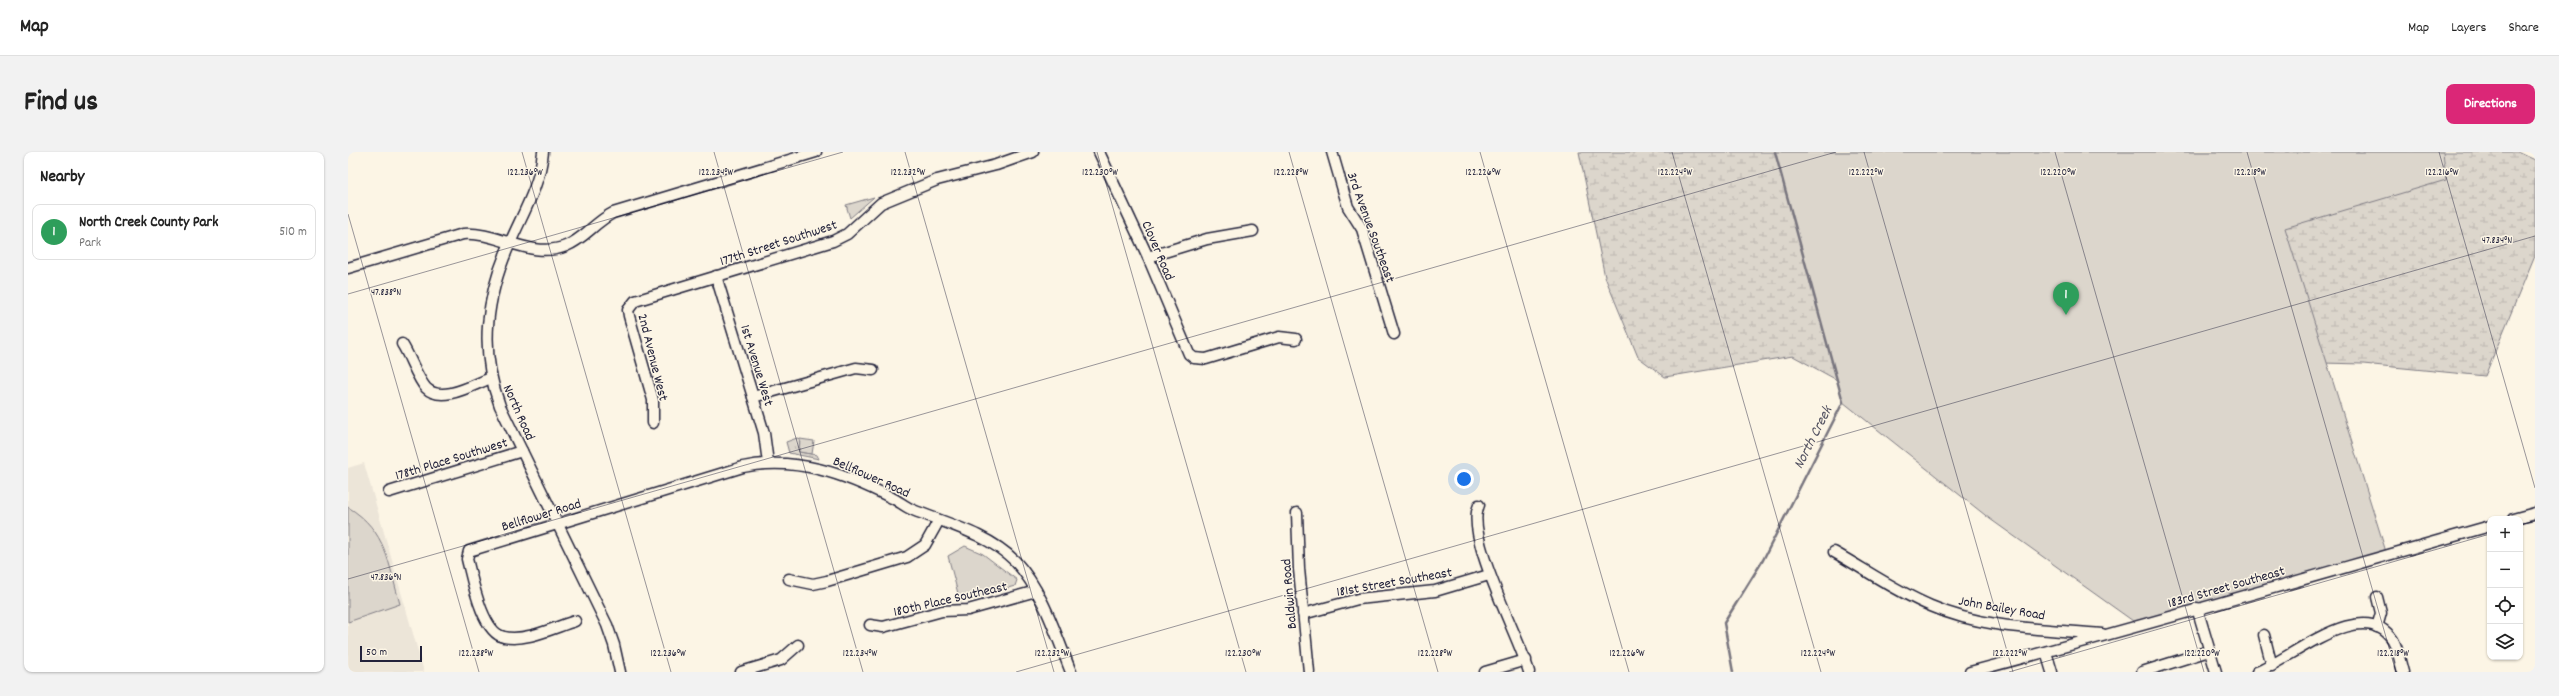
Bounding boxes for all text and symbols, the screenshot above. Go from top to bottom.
text: Map [20,14,49,41]
text: Map [2408,18,2429,38]
text: Layers [2451,18,2486,38]
text: Share [2508,18,2539,38]
text: Find us [24,84,98,124]
button: Directions [2446,84,2535,124]
text: Nearby [40,166,84,190]
text: 122.236°W [507,166,543,180]
text: 122.234°W [699,166,734,180]
text: 122.232°W [891,166,926,180]
text: 122.230°W [1082,166,1118,180]
text: 122.228°W [1274,166,1308,180]
text: 122.226°W [1465,166,1501,180]
text: 122.224°W [1658,166,1692,180]
text: 122.222°W [1849,166,1884,180]
text: 122.220°W [2040,166,2076,180]
text: 122.218°W [2234,166,2266,180]
text: 122.216°W [2426,166,2459,180]
street label: 3rd Avenue Southeast [1341,170,1399,286]
text: North Creek County Park [79,212,218,234]
street label: 177th Street Southwest [717,216,840,272]
street label: Clover Road [1136,218,1179,284]
text: 1 [53,223,55,242]
text: 510 m [279,223,307,242]
text: Park [79,234,101,253]
text: 47.834°N [2482,234,2512,248]
pin: 1 [2053,282,2079,315]
text: 47.838°N [371,286,401,300]
street label: 2nd Avenue West [632,312,673,403]
street label: 1st Avenue West [734,322,778,409]
street label: North Road [497,382,539,444]
water label: North Creek [1789,401,1840,473]
street label: 178th Place Southwest [393,433,510,486]
street label: Bellflower Road [829,452,913,504]
your location [1454,469,1474,489]
street label: Bellflower Road [499,494,584,538]
map controls [2487,516,2523,660]
button: + [2487,516,2523,552]
button: − [2487,552,2523,588]
street label: Baldwin Road [1277,558,1303,630]
street label: 183rd Street Southeast [2166,562,2287,614]
street label: 181st Street Southeast [1335,563,1454,603]
text: 47.836°N [370,571,402,585]
street label: 180th Place Southeast [892,577,1009,623]
button: locate [2487,588,2523,624]
street label: John Bailey Road [1957,592,2047,626]
button: layers [2487,624,2523,660]
scale bar [360,644,422,663]
text: 50 m [366,645,387,661]
text: 122.238°W [459,647,493,661]
text: 122.236°W [650,647,686,661]
text: 122.234°W [843,647,878,661]
text: 122.232°W [1035,647,1070,661]
text: 122.230°W [1225,647,1261,661]
text: 122.228°W [1418,647,1452,661]
text: 122.226°W [1609,647,1645,661]
text: 122.224°W [1801,647,1835,661]
text: 122.222°W [1993,647,2028,661]
text: 122.220°W [2184,647,2220,661]
text: 122.218°W [2377,647,2409,661]

